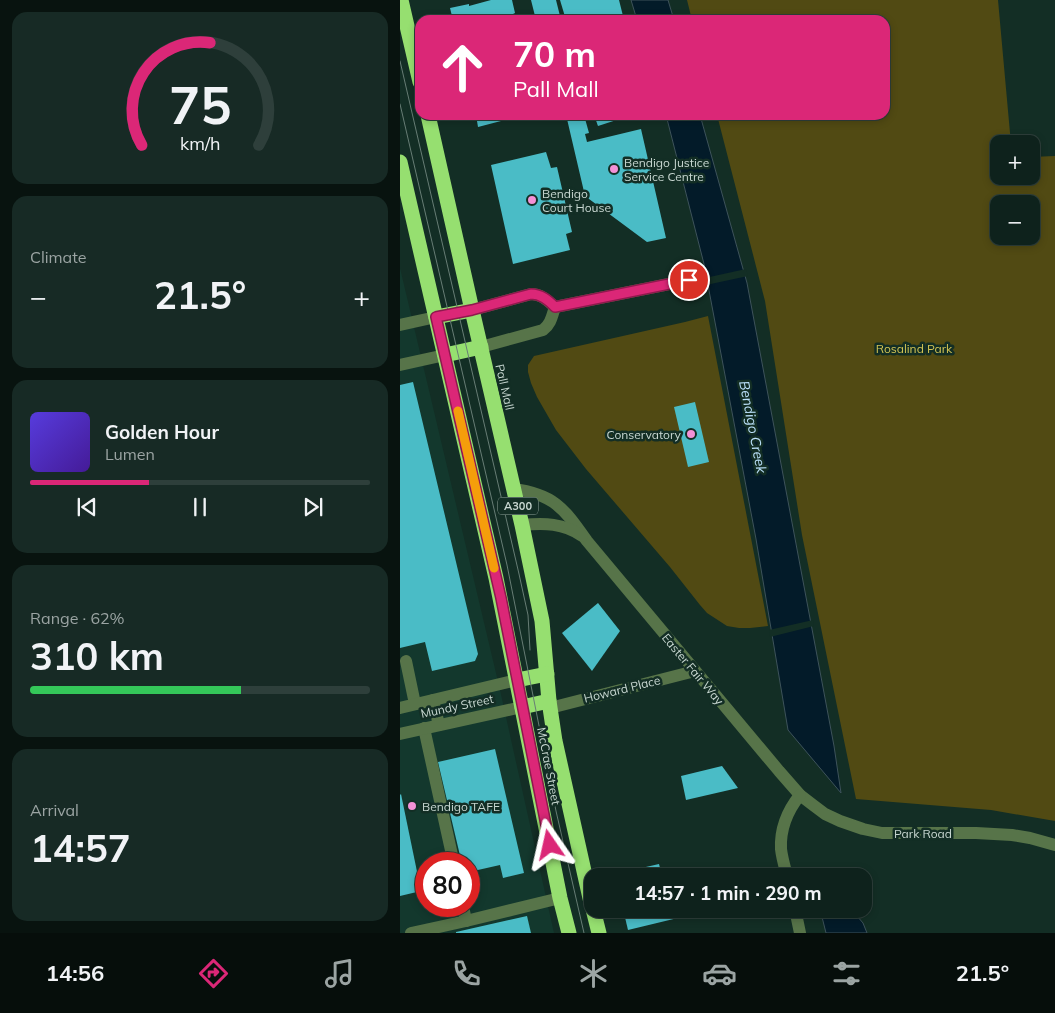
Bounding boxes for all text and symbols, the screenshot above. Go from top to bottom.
text: 70 m [513,32,596,76]
icon: ahead [430,35,495,100]
text: 75 [169,72,231,137]
text: Pall Mall [513,75,599,103]
text: km/h [180,132,220,154]
map controls [990,135,1040,245]
button: + [990,135,1040,185]
place label: Bendigo Justice Service Centre [624,155,709,184]
marker: Bendigo Justice Service Centre [608,163,620,175]
place label: Bendigo Court House [542,186,611,215]
marker: Bendigo Court House [526,194,538,206]
button: − [990,195,1040,245]
text: Climate [30,247,86,267]
pin [668,259,710,301]
icon: arrive [675,266,703,294]
text: 21.5° [154,271,246,319]
text: − [30,279,47,314]
text: + [353,279,370,314]
park label: Rosalind Park [876,341,953,356]
street label: Pall Mall [492,363,518,411]
water label: Bendigo Creek [735,379,771,476]
text: Golden Hour [105,420,219,444]
place label: Conservatory [607,427,682,442]
marker: Conservatory [685,428,697,440]
text: Lumen [105,444,155,464]
icon: previous [73,493,101,521]
icon: pause [186,493,214,521]
icon: next [299,493,327,521]
road number: A300 [498,498,538,514]
text: Range · 62% [30,608,125,628]
street label: Easter Fair Way [659,630,728,708]
text: 310 km [30,632,164,680]
street label: Howard Place [582,672,662,706]
street label: Mundy Street [419,691,495,721]
street label: McCrae Street [534,726,564,806]
place label: Bendigo TAFE [422,799,500,814]
text: Arrival [30,800,79,820]
marker: Bendigo TAFE [406,800,418,812]
position arrow [523,818,575,870]
text: 14:57 [30,824,131,872]
street label: Park Road [894,826,952,841]
speed limit sign: 80 [415,852,480,917]
text: 14:57 · 1 min · 290 m [634,881,822,905]
icon: directions [196,956,231,991]
icon: music [322,956,357,991]
icon: phone [449,956,484,991]
icon: climate [576,956,611,991]
icon: car [702,956,737,991]
icon: filters [829,956,864,991]
text: 14:56 [46,959,104,987]
text: 21.5° [956,959,1009,987]

